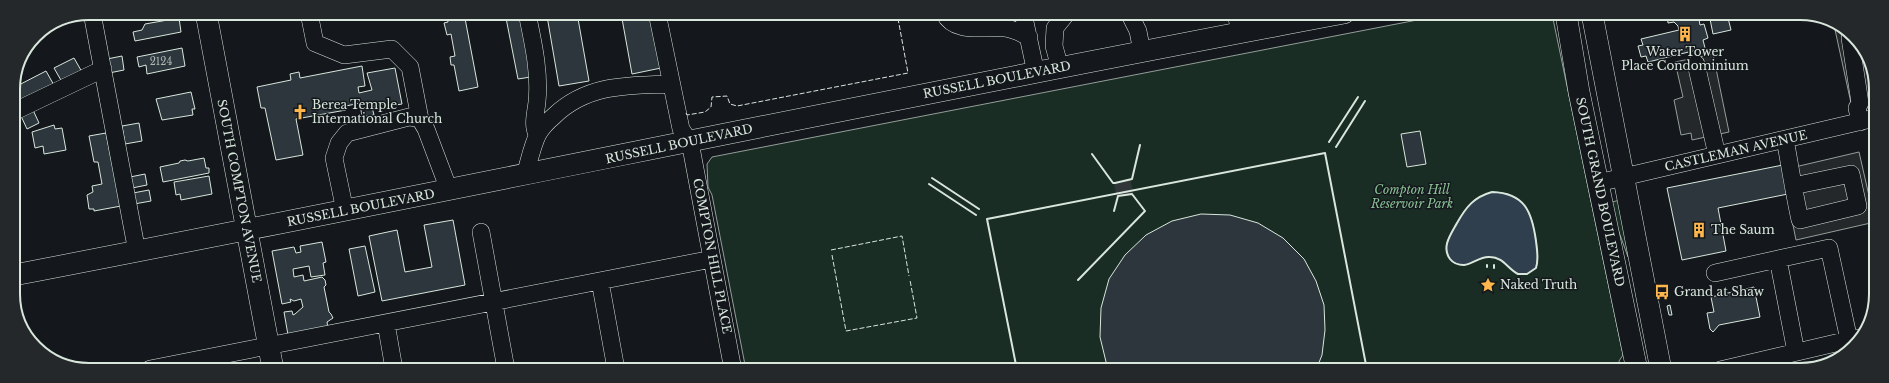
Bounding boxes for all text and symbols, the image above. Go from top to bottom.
building icon: Water Tower Place Condominium [1676,25,1694,43]
place label: Water Tower Place Condominium [1621,44,1749,73]
house number: 2124 [150,55,172,68]
street label: RUSSELL BOULEVARD [922,58,1072,101]
street label: SOUTH GRAND BOULEVARD [1573,96,1628,288]
place label: Berea Temple International Church [312,97,442,126]
street label: SOUTH COMPTON AVENUE [214,98,265,284]
church icon: Berea Temple International Church [291,103,309,121]
street label: RUSSELL BOULEVARD [604,121,754,166]
street label: CASTLEMAN AVENUE [1663,127,1809,174]
street label: COMPTON HILL PLACE [690,177,735,335]
park label: Compton Hill Reservoir Park [1370,182,1453,211]
street label: RUSSELL BOULEVARD [286,186,436,229]
building icon: The Saum [1690,221,1708,239]
place label: The Saum [1711,222,1775,237]
place icon: Naked Truth [1479,276,1497,294]
place label: Naked Truth [1500,277,1577,292]
bus stop icon: Grand at Shaw [1653,283,1671,301]
place label: Grand at Shaw [1674,284,1765,299]

